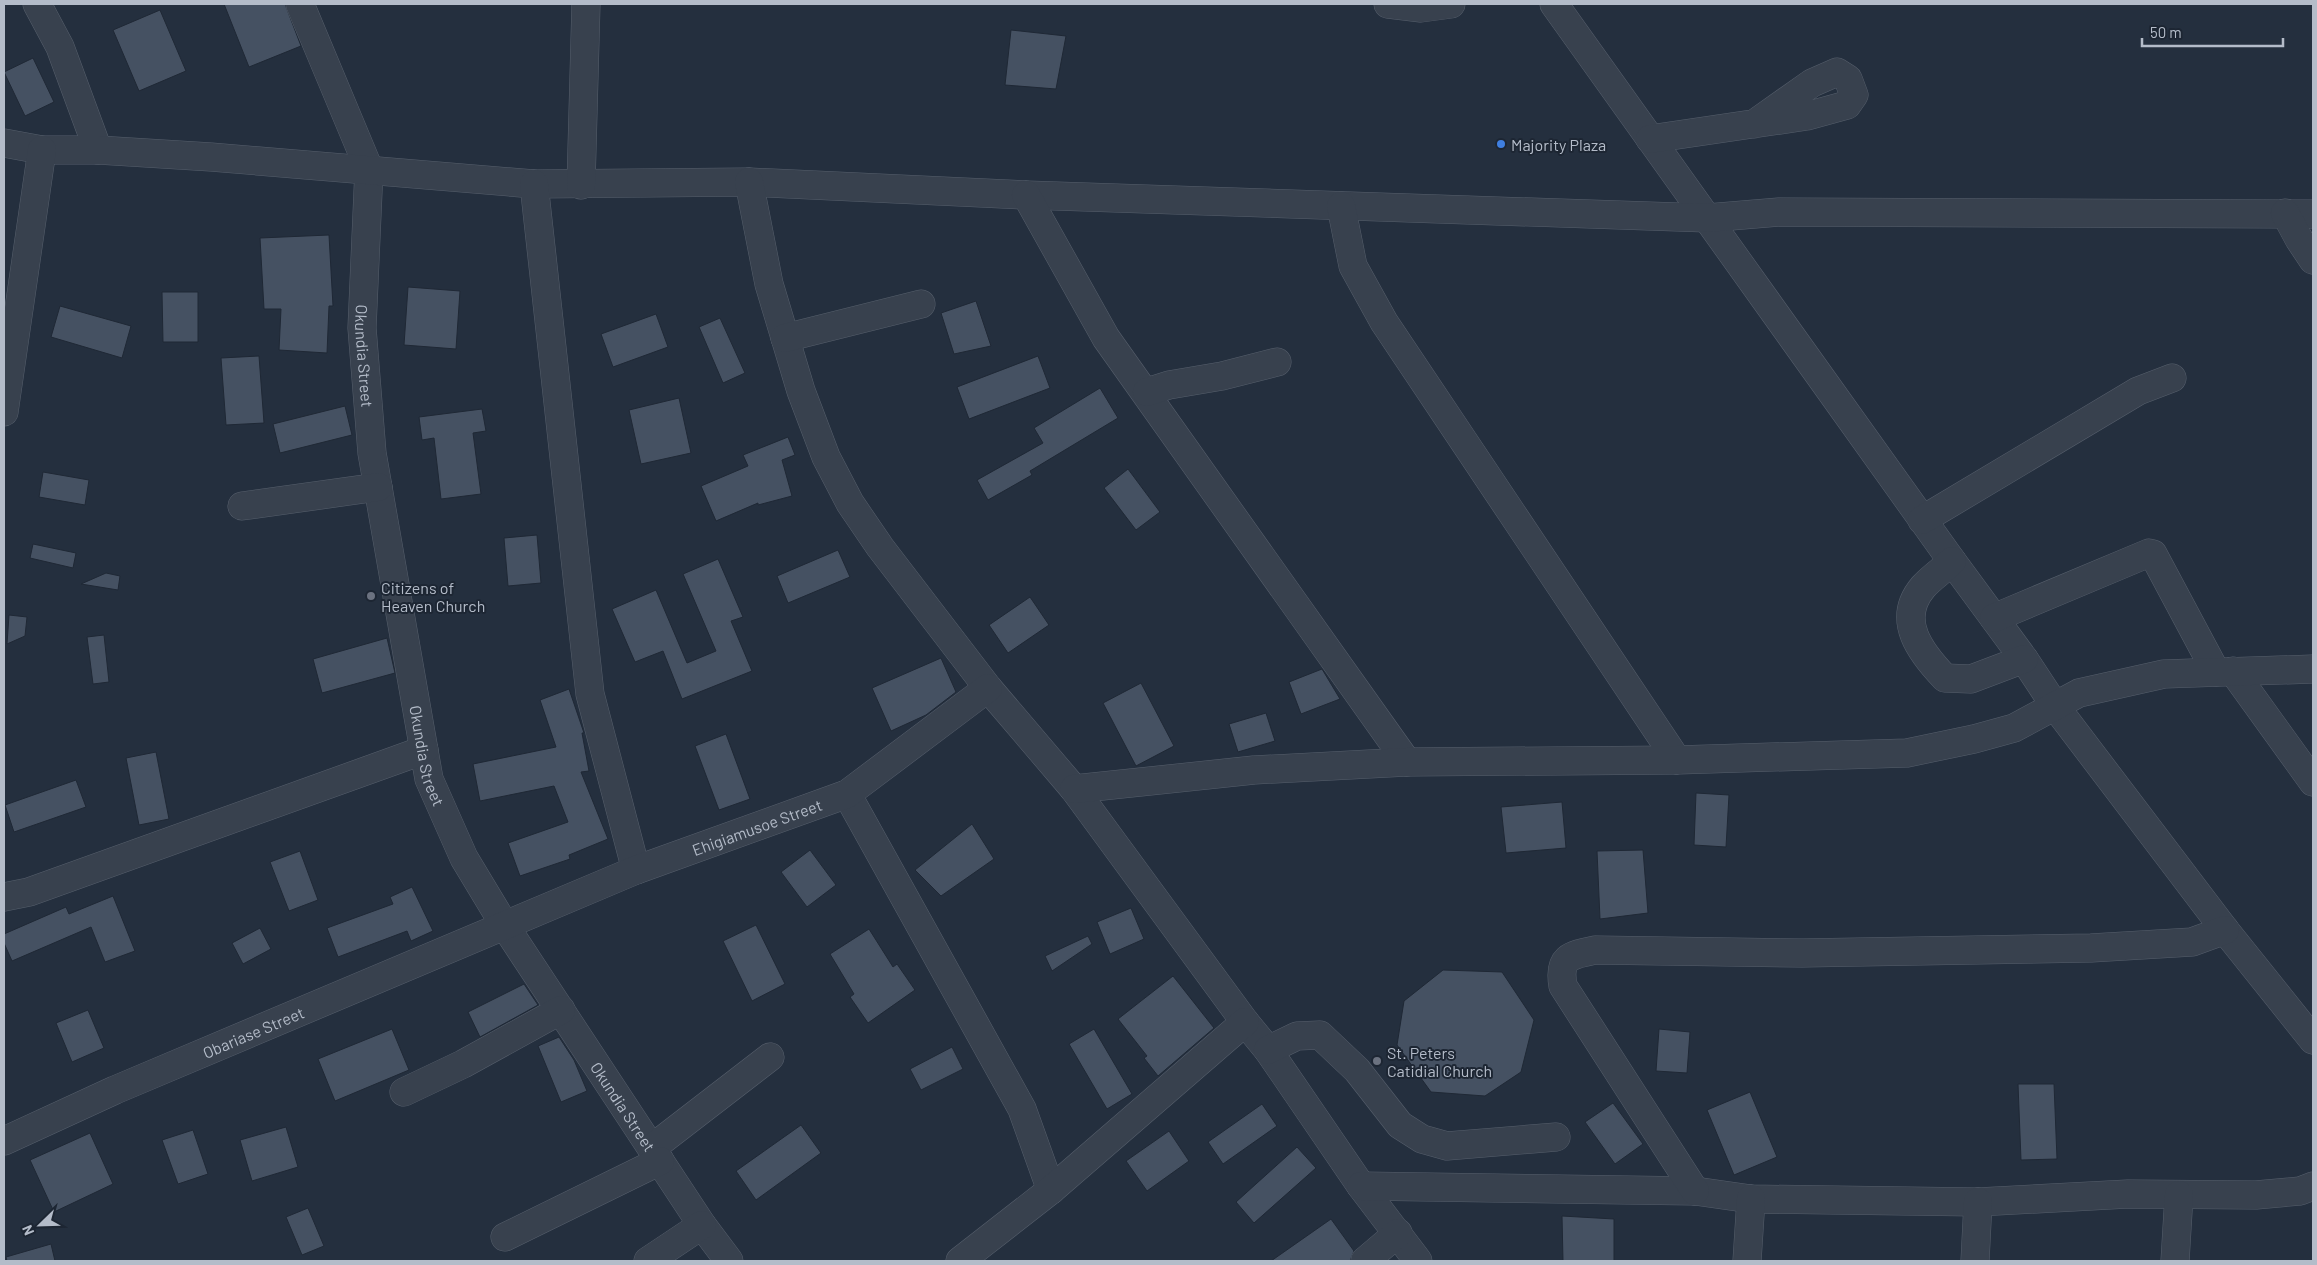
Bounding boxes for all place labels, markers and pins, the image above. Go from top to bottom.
place label: Majority Plaza [1511,135,1606,154]
marker: Majority Plaza [1495,138,1507,150]
place label: Citizens of Heaven Church [381,578,485,615]
marker: Citizens of Heaven Church [365,590,377,602]
place label: St. Peters Catidial Church [1387,1043,1492,1080]
marker: St. Peters Catidial Church [1371,1055,1383,1067]

